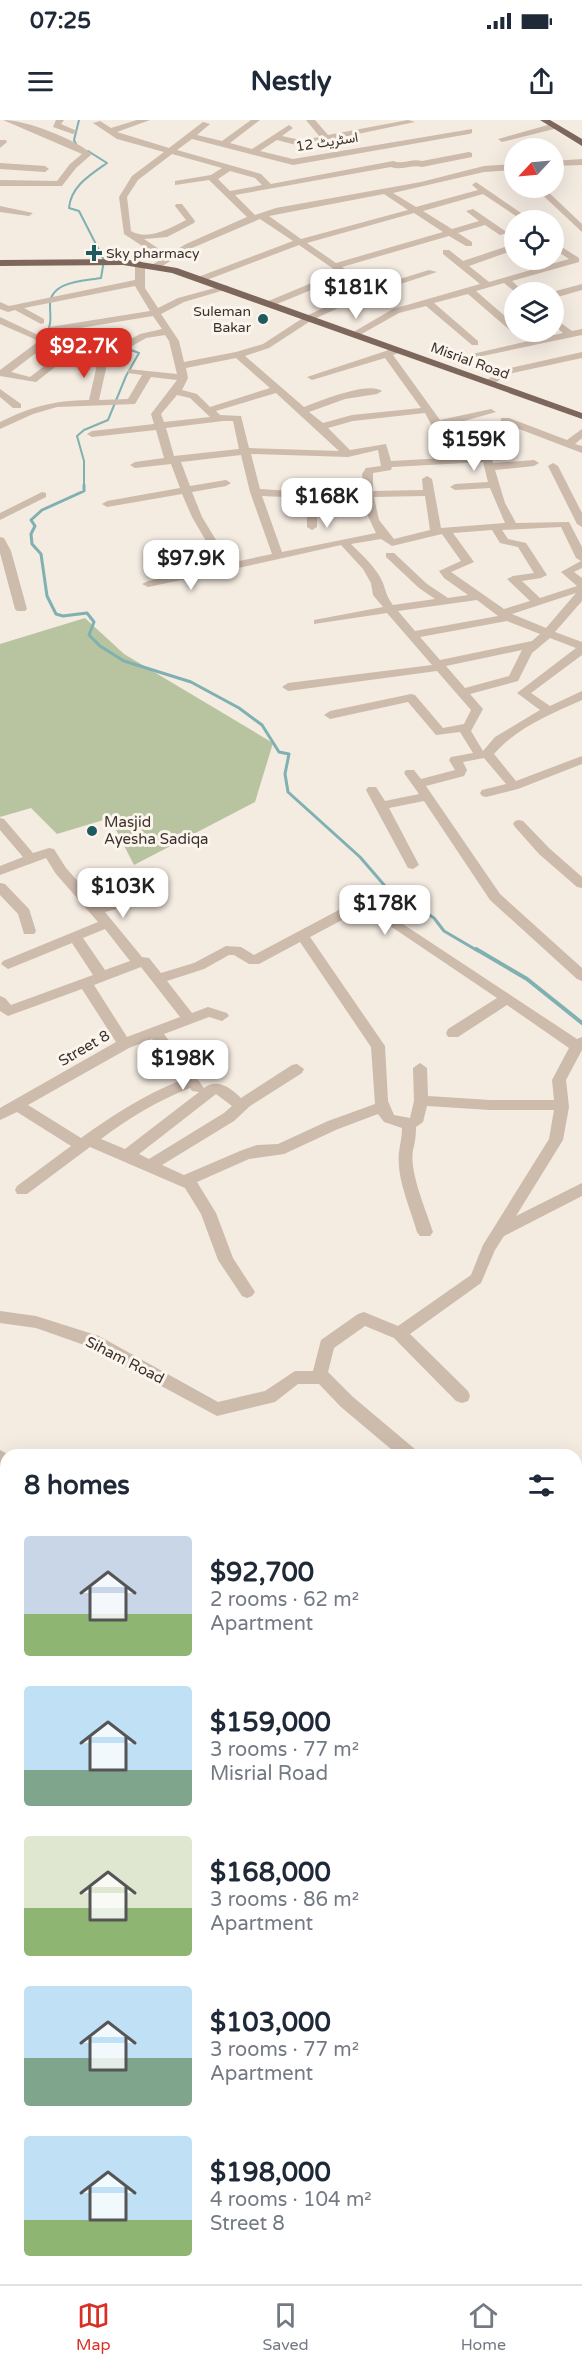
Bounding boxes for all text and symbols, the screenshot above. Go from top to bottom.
text: 07:25 [30,8,91,34]
icon: menu [24,65,57,98]
text: Nestly [251,65,331,98]
icon: share [525,65,558,98]
street label: اسٹریٹ 12 [295,129,359,155]
north arrow [504,138,564,198]
map controls [504,138,564,342]
button: locate [504,210,564,270]
place label: Sky pharmacy [106,245,200,262]
marker: Sky pharmacy [87,246,101,260]
pin: $181K [314,269,398,320]
text: $181K [324,276,388,300]
button: layers [504,282,564,342]
place label: Suleman Bakar [193,303,252,336]
marker: Suleman Bakar [256,312,270,326]
pin: $92.7K [35,328,133,379]
text: $92.7K [50,335,118,359]
street label: Misrial Road [428,339,512,383]
pin: $159K [432,421,516,472]
text: $159K [442,428,506,452]
pin: $168K [285,478,369,529]
text: $168K [295,485,359,509]
pin: $97.9K [142,540,240,591]
text: $97.9K [157,547,225,571]
place label: Masjid Ayesha Sadiqa [104,813,209,848]
marker: Masjid Ayesha Sadiqa [85,824,99,838]
pin: $103K [81,868,165,919]
text: $103K [91,875,155,899]
pin: $178K [343,885,427,936]
text: $178K [353,892,417,916]
street label: Street 8 [55,1026,113,1070]
pin: $198K [141,1040,225,1091]
text: $198K [151,1047,215,1071]
street label: Siham Road [83,1333,167,1387]
icon: filters [525,1469,558,1502]
text: 8 homes [24,1470,130,1501]
text: $92,700 [210,1557,314,1588]
icon: home [72,1560,144,1632]
text: 2 rooms · 62 m² [210,1588,359,1612]
text: Apartment [210,1612,313,1636]
text: $159,000 [210,1707,331,1738]
icon: home [72,1710,144,1782]
text: 3 rooms · 77 m² [210,1738,359,1762]
text: Misrial Road [210,1762,328,1786]
text: $168,000 [210,1857,331,1888]
icon: home [72,1860,144,1932]
text: 3 rooms · 86 m² [210,1888,359,1912]
text: Apartment [210,1912,313,1936]
text: $103,000 [210,2007,331,2038]
icon: home [72,2010,144,2082]
text: 3 rooms · 77 m² [210,2038,359,2062]
text: Apartment [210,2062,313,2086]
text: $198,000 [210,2157,331,2188]
icon: home [72,2160,144,2232]
text: 4 rooms · 104 m² [210,2188,372,2212]
text: Street 8 [210,2212,285,2236]
tab: Map [76,2299,111,2355]
tab: Saved [262,2299,309,2355]
tab: Home [461,2299,506,2355]

